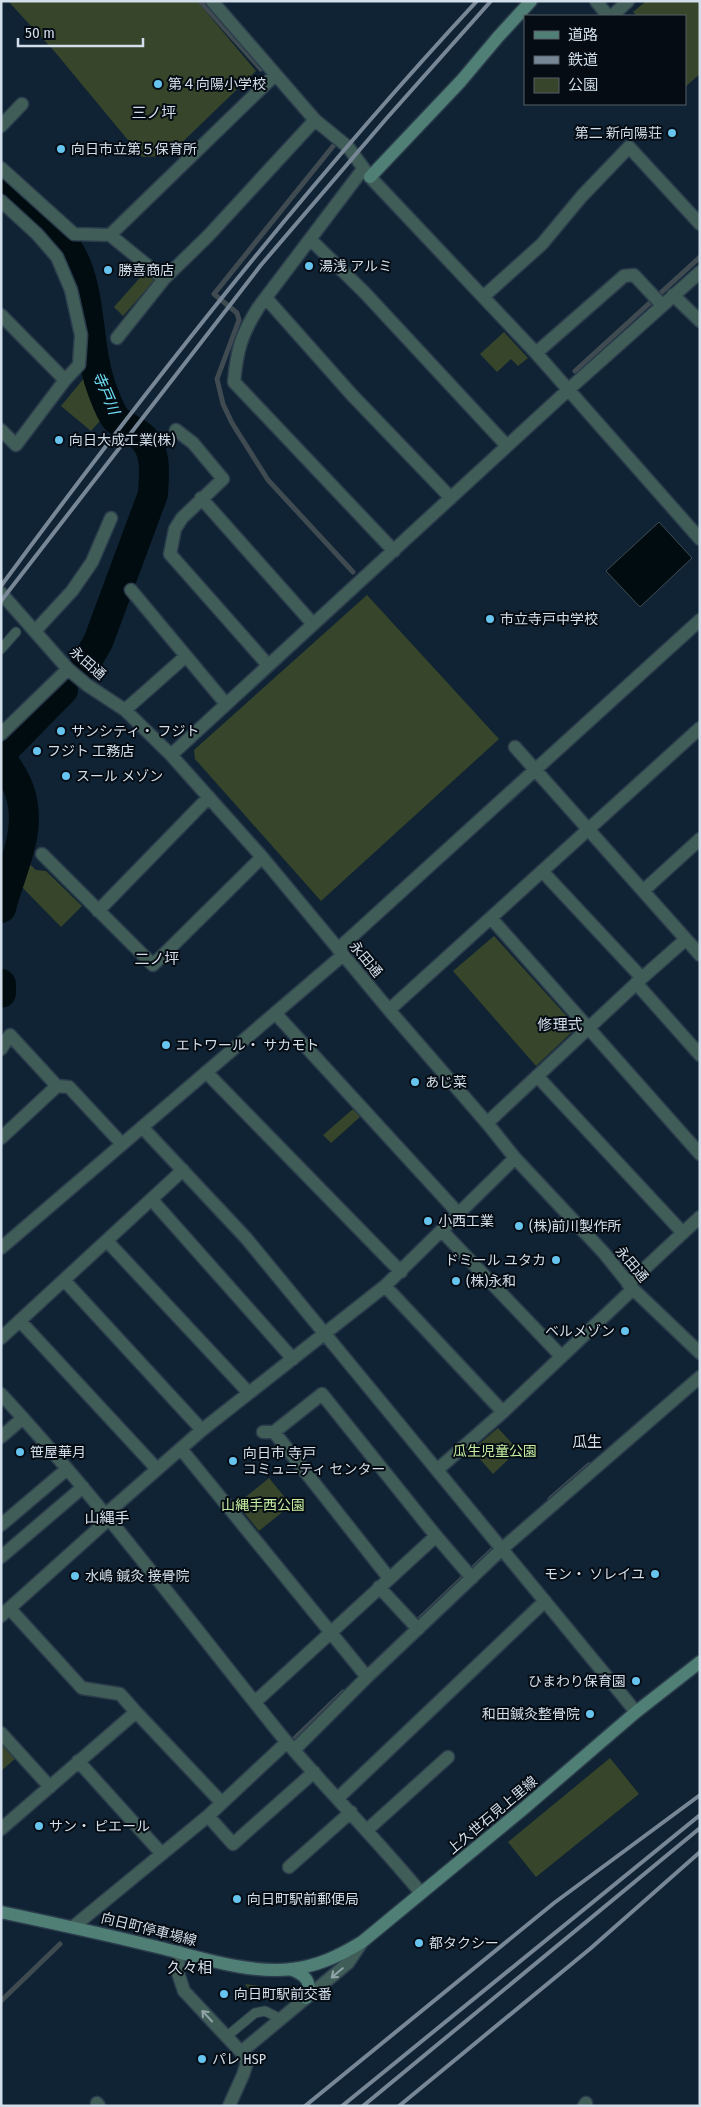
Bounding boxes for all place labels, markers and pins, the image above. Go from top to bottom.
place label: 第４向陽小学校 [168,76,266,93]
marker: 第４向陽小学校 [152,78,164,90]
place label: 第二 新向陽荘 [575,125,662,142]
marker: 第二 新向陽荘 [666,127,678,139]
place label: 向日市立第５保育所 [71,141,197,158]
marker: 向日市立第５保育所 [55,143,67,155]
place label: 湯浅 アルミ [319,258,392,275]
marker: 湯浅 アルミ [303,260,315,272]
place label: 勝喜商店 [118,262,174,279]
marker: 勝喜商店 [102,264,114,276]
place label: 向日大成工業(株) [69,432,175,449]
marker: 向日大成工業(株) [53,434,65,446]
place label: 市立寺戸中学校 [500,611,598,628]
marker: 市立寺戸中学校 [484,613,496,625]
place label: サンシティ・ フジト [71,723,199,740]
marker: サンシティ・ フジト [55,725,67,737]
place label: フジト 工務店 [47,743,134,760]
marker: フジト 工務店 [31,745,43,757]
place label: スール メゾン [76,768,163,785]
marker: スール メゾン [60,770,72,782]
place label: エトワール・ サカモト [176,1037,319,1054]
marker: エトワール・ サカモト [160,1039,172,1051]
place label: あじ菜 [425,1074,467,1091]
marker: あじ菜 [409,1076,421,1088]
place label: 小西工業 [438,1213,494,1230]
marker: 小西工業 [422,1215,434,1227]
place label: (株)前川製作所 [529,1218,621,1235]
marker: (株)前川製作所 [513,1220,525,1232]
place label: ドミール ユタカ [445,1252,546,1269]
marker: ドミール ユタカ [550,1254,562,1266]
place label: (株)永和 [466,1273,516,1290]
marker: (株)永和 [450,1275,462,1287]
place label: ベルメゾン [545,1323,615,1340]
marker: ベルメゾン [619,1325,631,1337]
place label: 笹屋華月 [30,1444,86,1461]
place label: 向日市 寺戸 コミュニティ センター [243,1445,385,1478]
marker: 笹屋華月 [14,1446,26,1458]
marker: 向日市 寺戸 コミュニティ センター [227,1455,239,1467]
place label: モン・ ソレイユ [544,1566,645,1583]
place label: 水嶋 鍼灸 接骨院 [85,1568,190,1585]
marker: モン・ ソレイユ [649,1568,661,1580]
marker: 水嶋 鍼灸 接骨院 [69,1570,81,1582]
place label: ひまわり保育園 [528,1673,626,1690]
marker: ひまわり保育園 [630,1675,642,1687]
place label: 和田鍼灸整骨院 [482,1706,580,1723]
marker: 和田鍼灸整骨院 [584,1708,596,1720]
place label: サン・ ピエール [49,1818,150,1835]
marker: サン・ ピエール [33,1820,45,1832]
place label: 向日町駅前郵便局 [247,1891,359,1908]
marker: 向日町駅前郵便局 [231,1893,243,1905]
place label: 都タクシー [429,1935,499,1952]
marker: 都タクシー [413,1937,425,1949]
place label: 向日町駅前交番 [234,1986,332,2003]
marker: 向日町駅前交番 [218,1988,230,2000]
place label: パレ HSP [212,2051,266,2068]
marker: パレ HSP [196,2053,208,2065]

